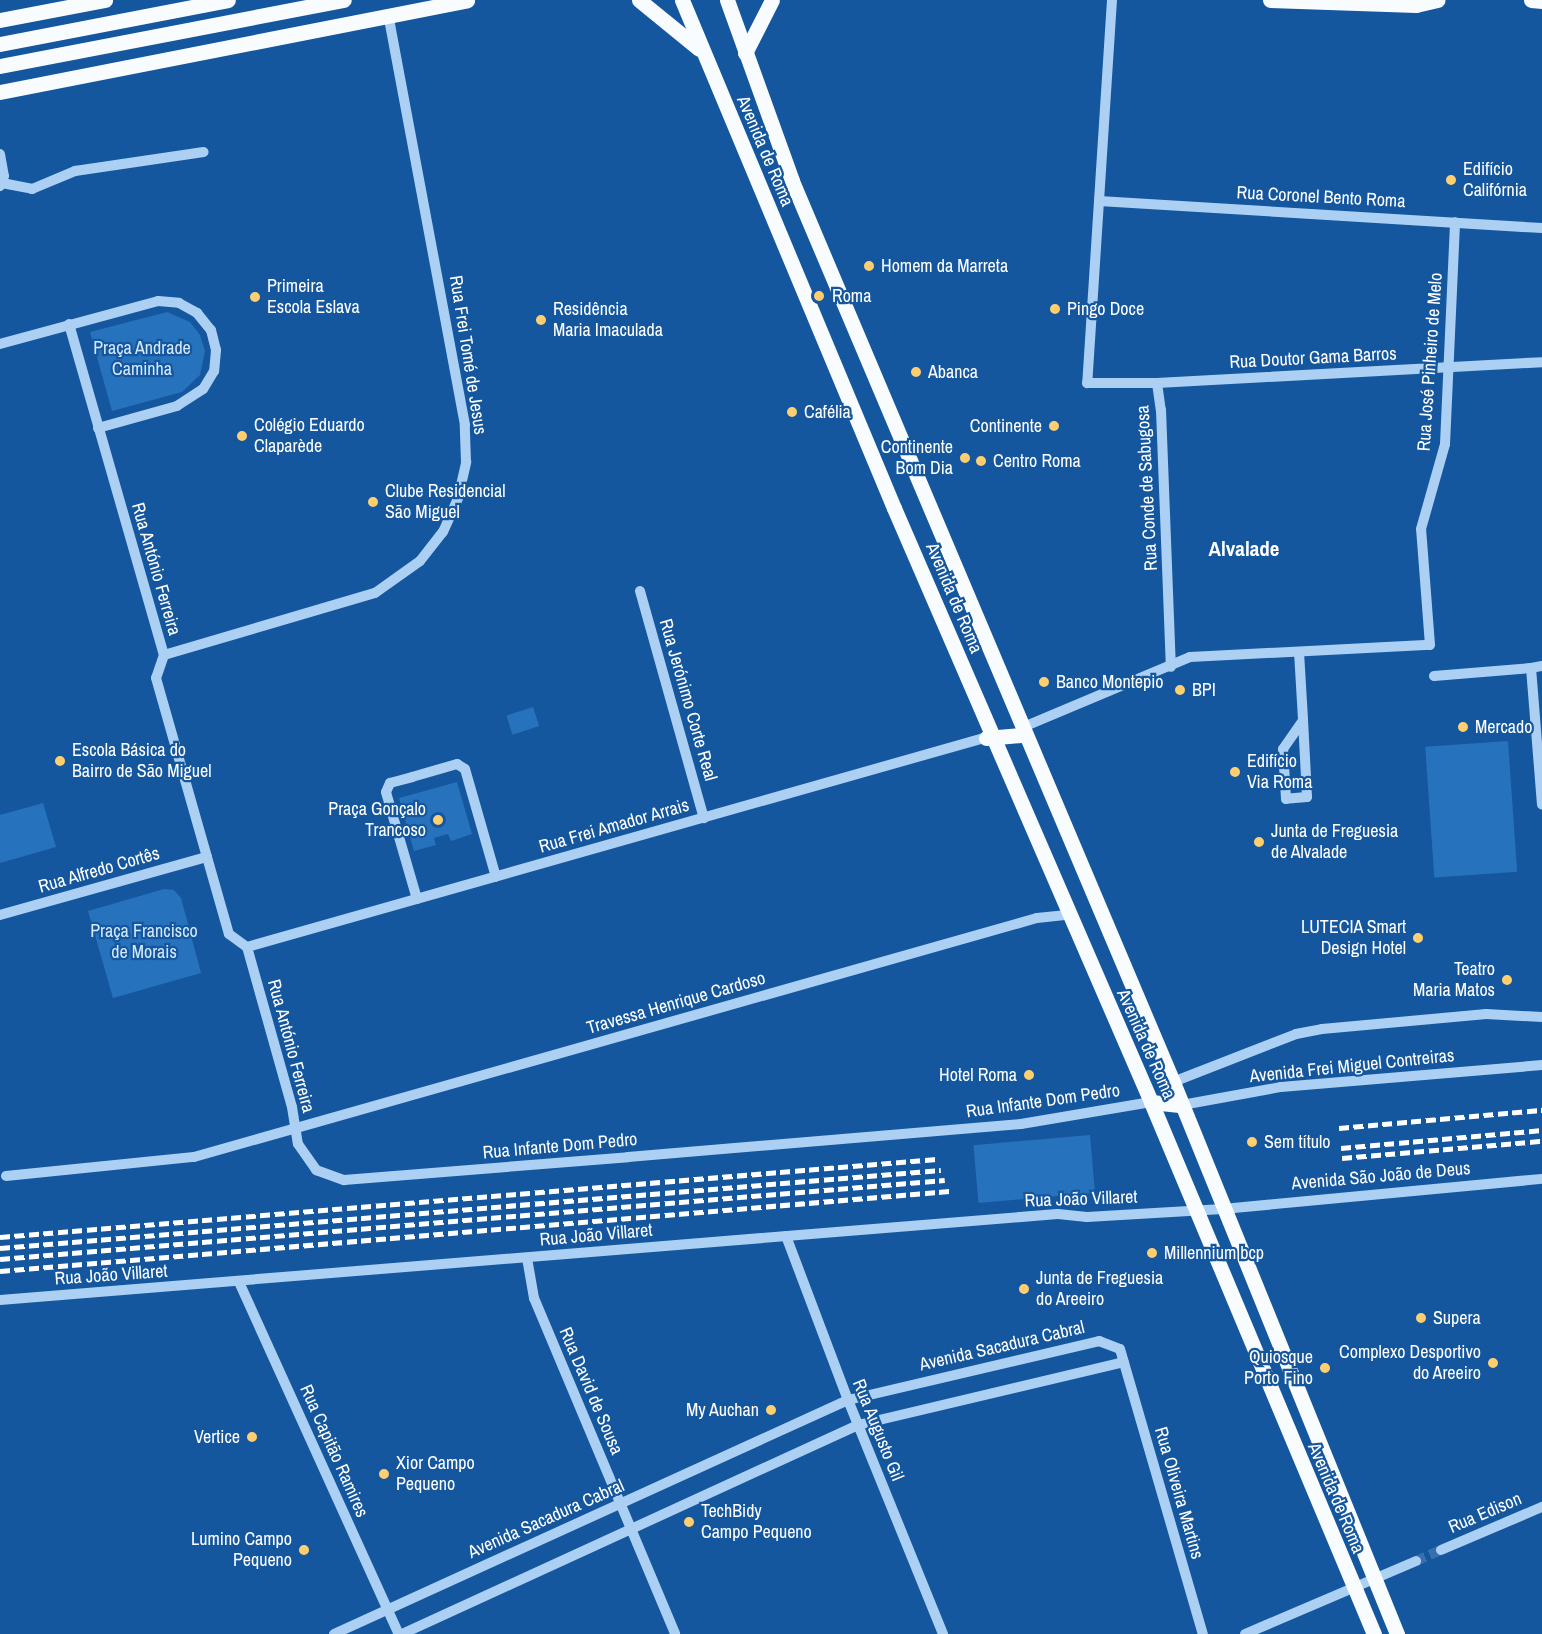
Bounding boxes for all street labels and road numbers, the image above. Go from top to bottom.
street label: Avenida de Roma [732,93,798,209]
street label: Rua Coronel Bento Roma [1236,182,1406,212]
street label: Rua José Pinheiro de Melo [1413,272,1447,452]
street label: Rua Frei Tomé de Jesus [445,274,491,436]
street label: Rua Doutor Gama Barros [1229,343,1397,373]
street label: Rua Conde de Sabugosa [1132,405,1162,571]
street label: Rua António Ferreira [127,500,185,638]
street label: Avenida de Roma [921,540,987,656]
street label: Rua Jerónimo Corte Real [655,617,721,783]
street label: Rua Frei Amador Arrais [536,794,692,858]
street label: Rua Alfredo Cortês [36,842,162,898]
street label: Travessa Henrique Cardoso [584,967,768,1039]
street label: Rua António Ferreira [263,977,319,1115]
street label: Avenida de Roma [1112,986,1180,1102]
street label: Avenida Frei Miguel Contreiras [1249,1045,1455,1087]
street label: Rua Infante Dom Pedro [965,1080,1121,1122]
street label: Rua Infante Dom Pedro [482,1128,638,1164]
street label: Avenida São João de Deus [1291,1157,1471,1195]
street label: Rua João Villaret [1024,1186,1138,1212]
street label: Rua João Villaret [539,1219,653,1251]
street label: Rua João Villaret [54,1260,168,1290]
street label: Avenida Sacadura Cabral [917,1316,1087,1376]
street label: Rua David de Sousa [554,1324,628,1458]
street label: Rua Augusto Gil [848,1376,908,1484]
street label: Rua Capitão Ramires [295,1381,373,1521]
street label: Rua Oliveira Martins [1150,1425,1208,1561]
street label: Avenida de Roma [1303,1440,1369,1556]
street label: Avenida Sacadura Cabral [465,1475,627,1563]
street label: Rua Edison [1445,1488,1525,1538]

